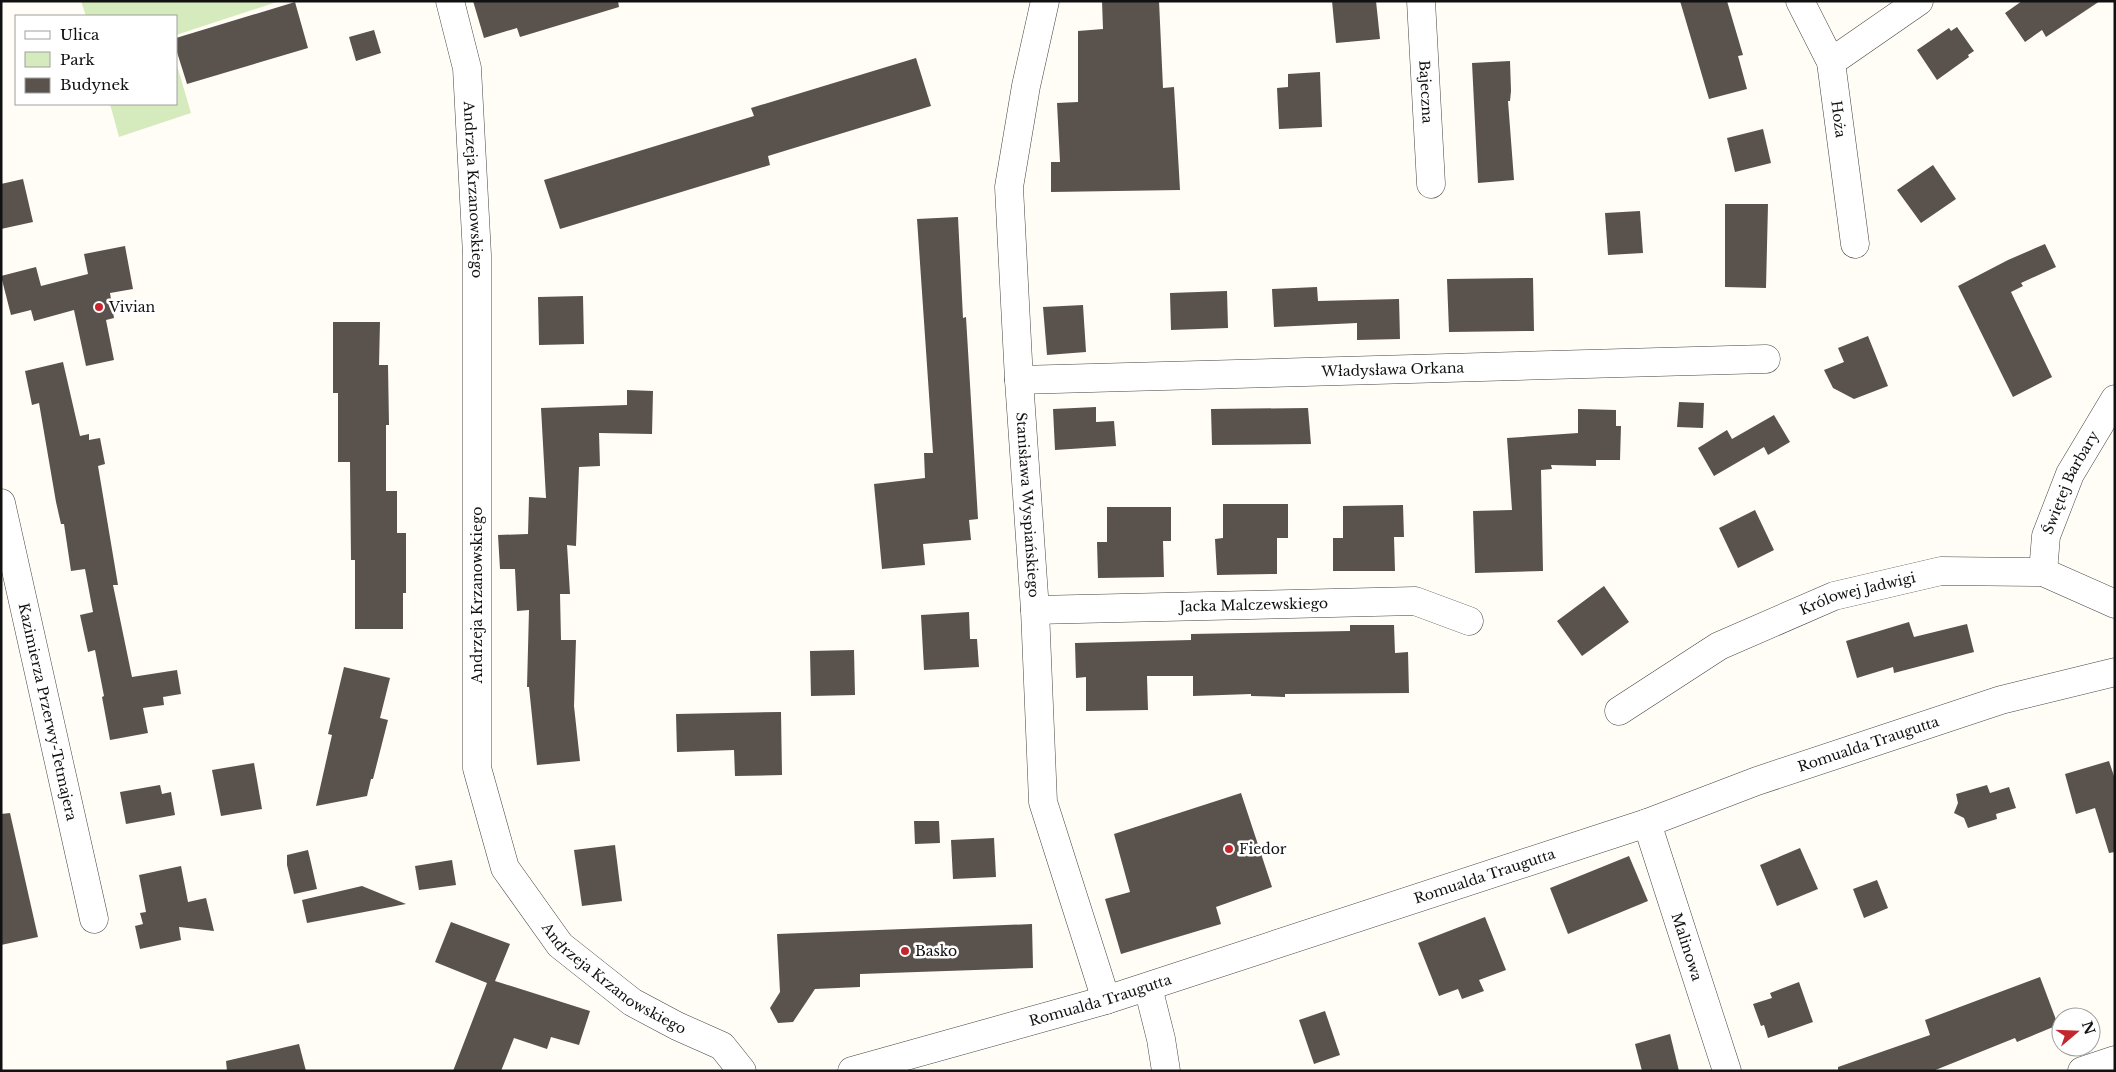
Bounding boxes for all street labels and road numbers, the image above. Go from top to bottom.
street label: Bajeczna [1415,60,1437,124]
street label: Hoża [1827,99,1850,139]
street label: Andrzeja Krzanowskiego [460,100,486,278]
street label: Władysława Orkana [1320,358,1465,381]
street label: Stanisława Wyspiańskiego [1012,412,1043,598]
street label: Świętej Barbary [2038,427,2103,537]
street label: Andrzeja Krzanowskiego [468,507,486,685]
street label: Królowej Jadwigi [1797,568,1917,619]
street label: Jacka Malczewskiego [1178,594,1328,616]
street label: Kazimierza Przerwy-Tetmajera [15,601,81,823]
street label: Romualda Traugutta [1795,712,1941,776]
street label: Romualda Traugutta [1412,845,1558,908]
street label: Malinowa [1668,910,1706,983]
street label: Andrzeja Krzanowskiego [537,918,689,1038]
street label: Romualda Traugutta [1027,970,1174,1030]

